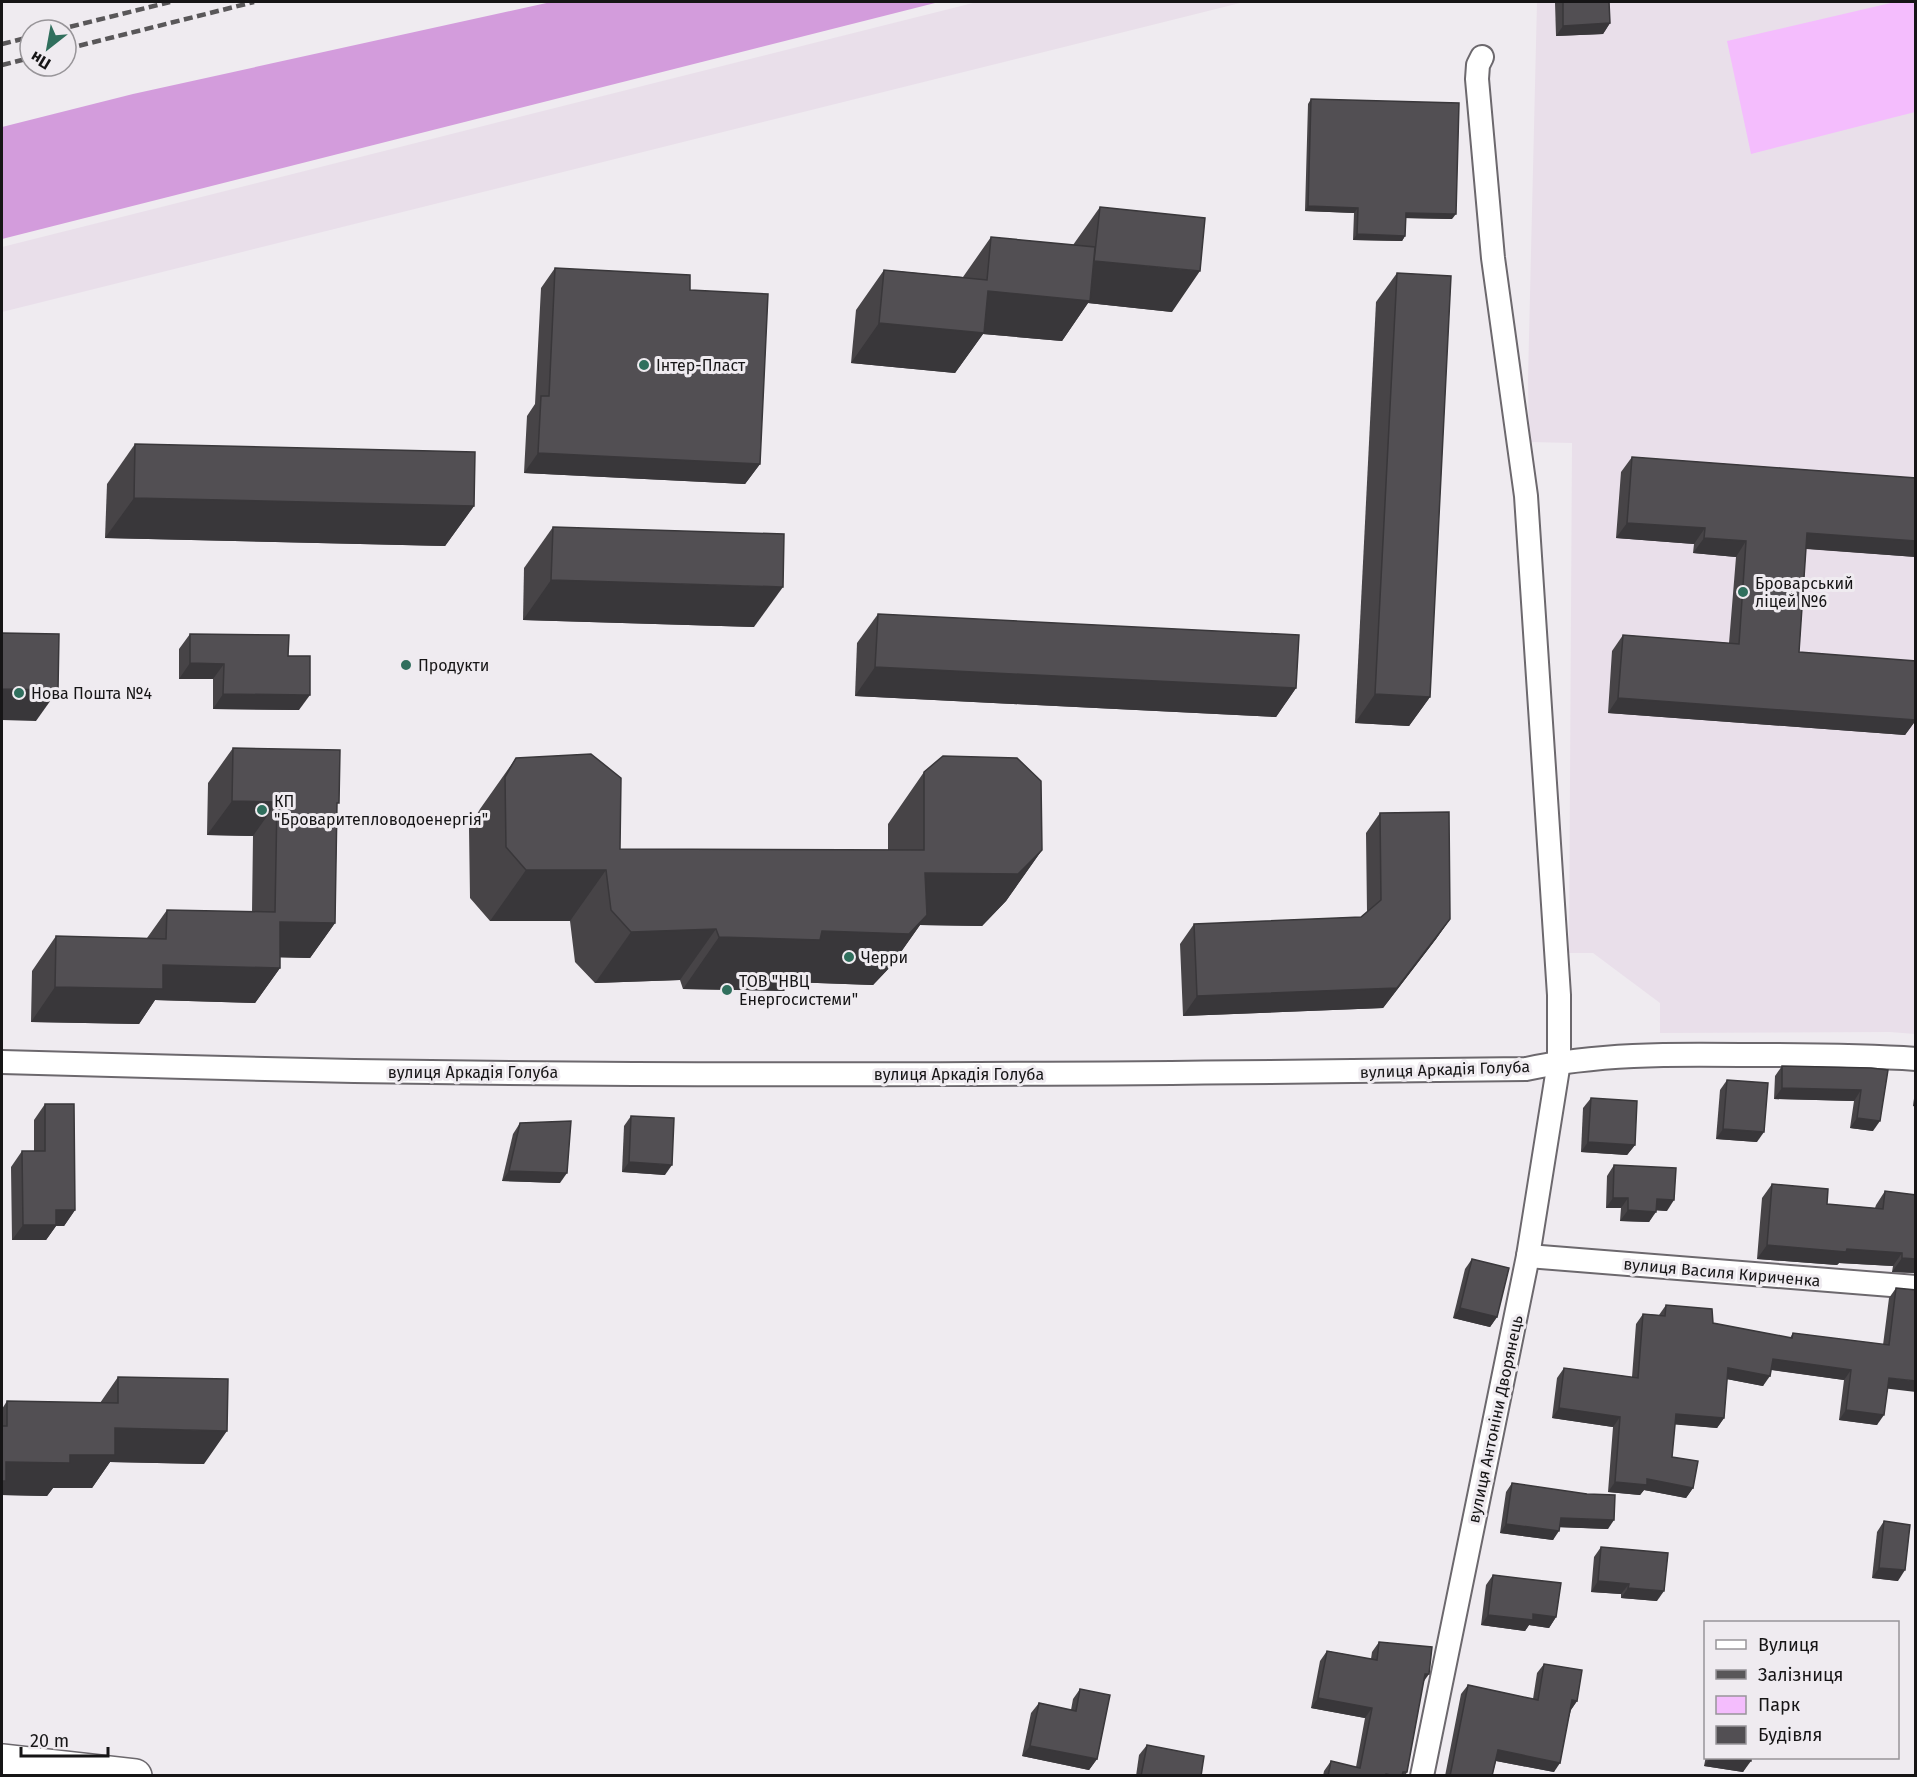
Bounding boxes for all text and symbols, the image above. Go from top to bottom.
north arrow [18,18,78,78]
text: Пн [27,47,54,74]
place label: Інтер-Пласт [656,356,746,375]
marker: Інтер-Пласт [637,358,651,372]
place label: Броварський ліцей №6 [1755,574,1854,611]
marker: Броварський ліцей №6 [1736,585,1750,599]
place label: Продукти [418,656,489,675]
marker: Продукти [399,658,413,672]
place label: Нова Пошта №4 [31,684,152,703]
marker: Нова Пошта №4 [12,686,26,700]
place label: КП "Броваритепловодоенергія" [274,792,488,829]
marker: КП "Броваритепловодоенергія" [255,803,269,817]
place label: Черри [861,948,908,967]
marker: Черри [842,950,856,964]
place label: ТОВ "НВЦ Енергосистеми" [739,972,858,1009]
marker: ТОВ "НВЦ Енергосистеми" [720,983,734,997]
street label: вулиця Аркадія Голуба [1360,1057,1530,1082]
street label: вулиця Аркадія Голуба [388,1063,558,1082]
street label: вулиця Аркадія Голуба [874,1065,1044,1084]
street label: вулиця Василя Кириченка [1623,1254,1821,1291]
street label: вулиця Антоніни Дворянець [1464,1313,1527,1525]
legend [1704,1621,1899,1759]
text: Вулиця [1758,1634,1819,1656]
text: Залізниця [1758,1664,1844,1686]
text: Парк [1758,1694,1801,1716]
scale bar [21,1720,108,1758]
text: Будівля [1758,1724,1822,1746]
text: 20 m [30,1730,69,1752]

